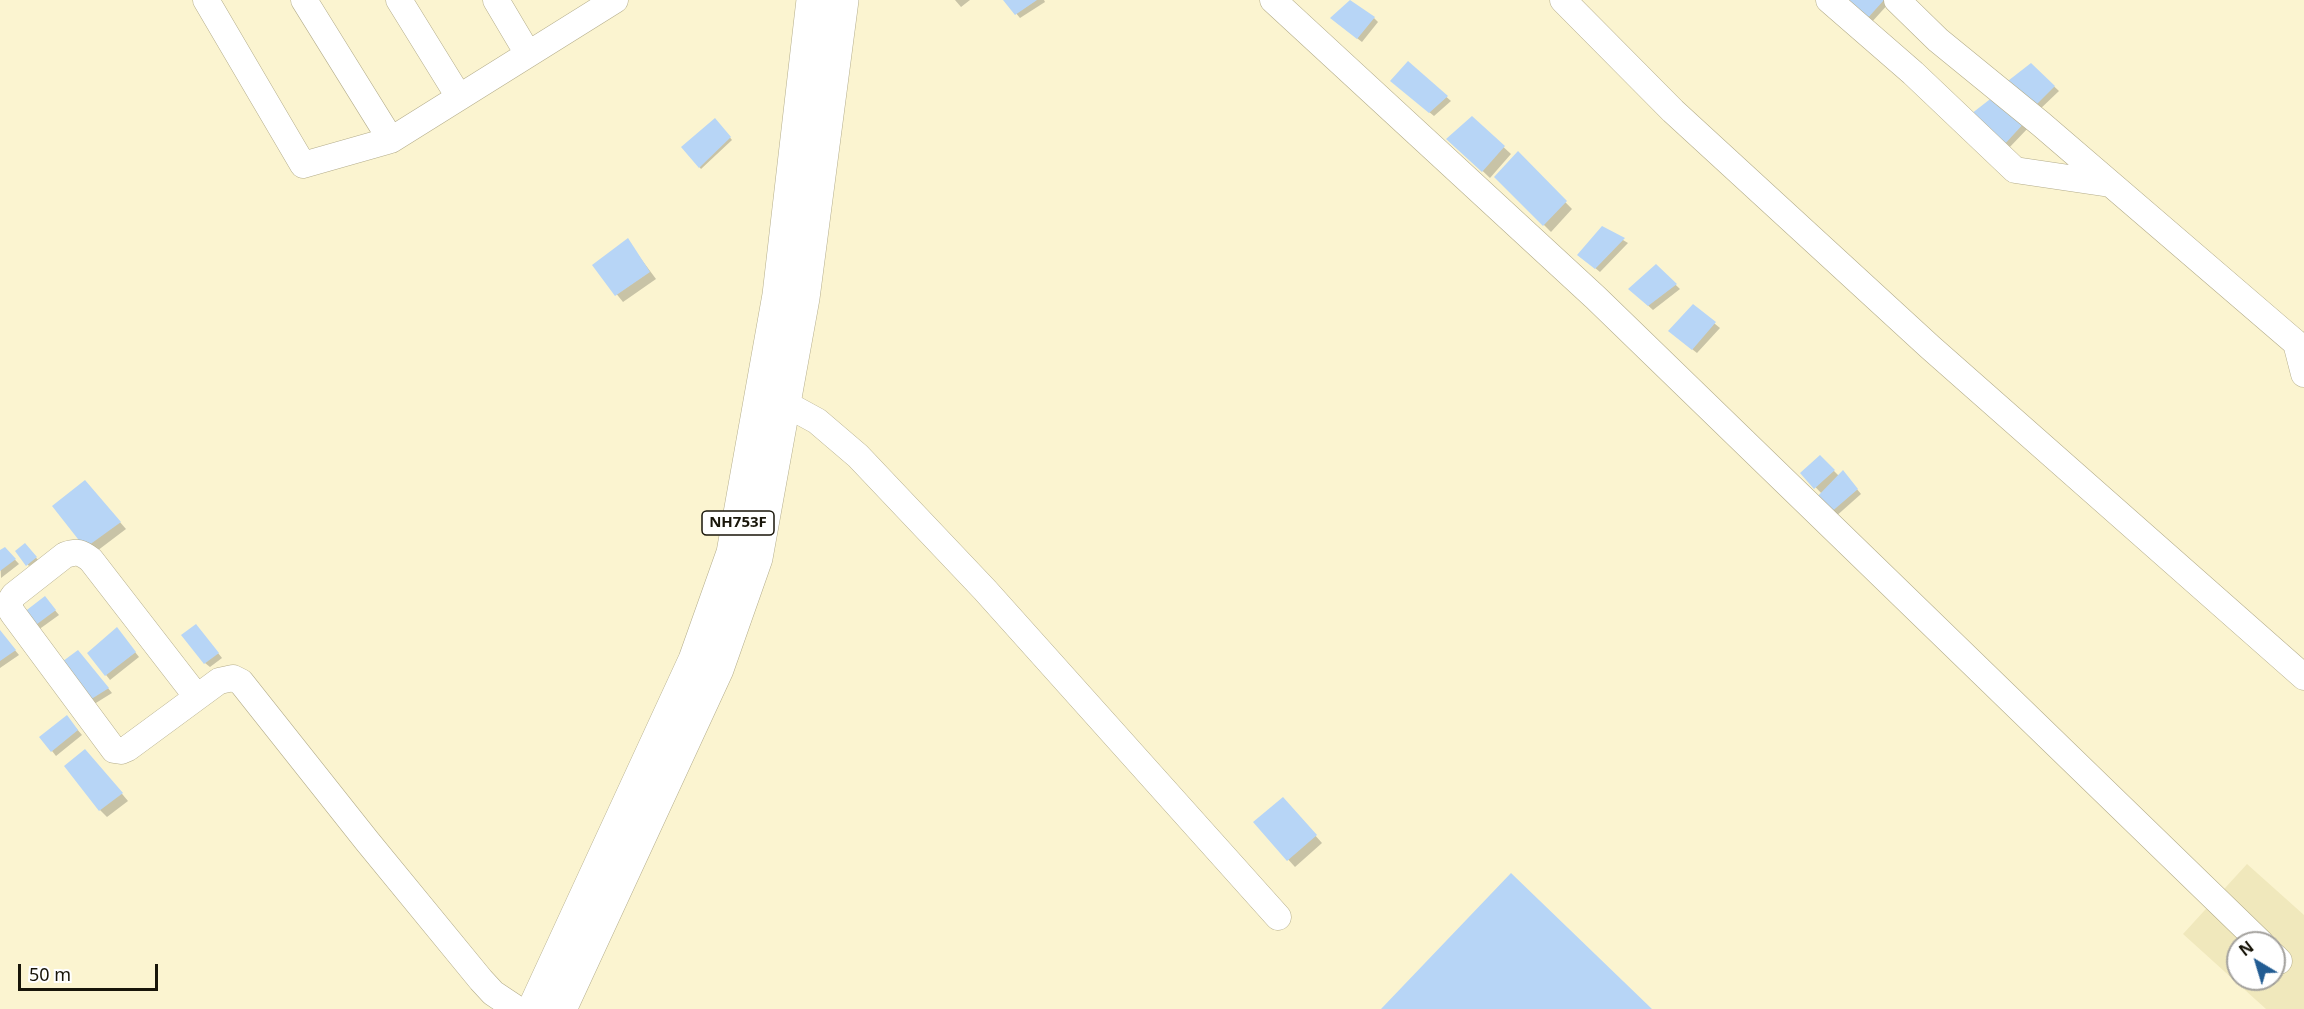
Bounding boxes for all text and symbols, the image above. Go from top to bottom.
road number: NH753F [702,511,774,535]
north arrow [2226,931,2286,991]
text: N [2234,936,2258,961]
scale bar [21,952,160,990]
text: 50 m [29,962,71,986]

